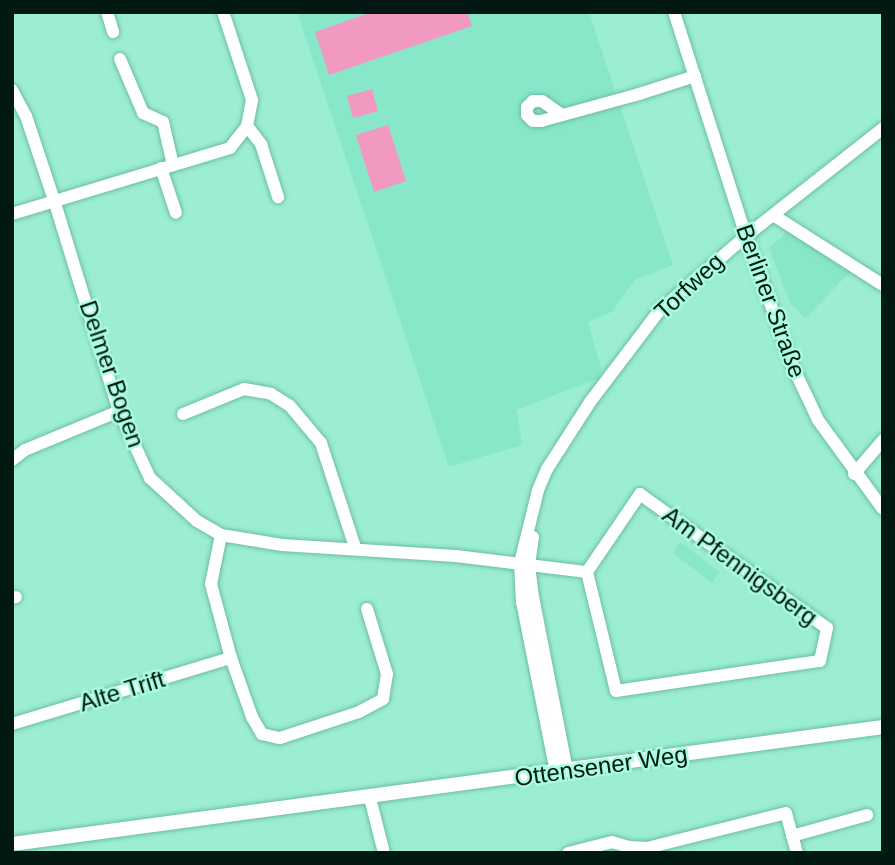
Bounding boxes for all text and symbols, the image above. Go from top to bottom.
street label: Berliner Straße [730,220,812,382]
street label: Torfweg [648,247,730,325]
street label: Delmer Bogen [73,297,151,451]
street label: Am Pfennigsberg [657,500,823,632]
street label: Alte Trift [75,664,169,718]
street label: Ottensener Weg [513,740,689,792]

